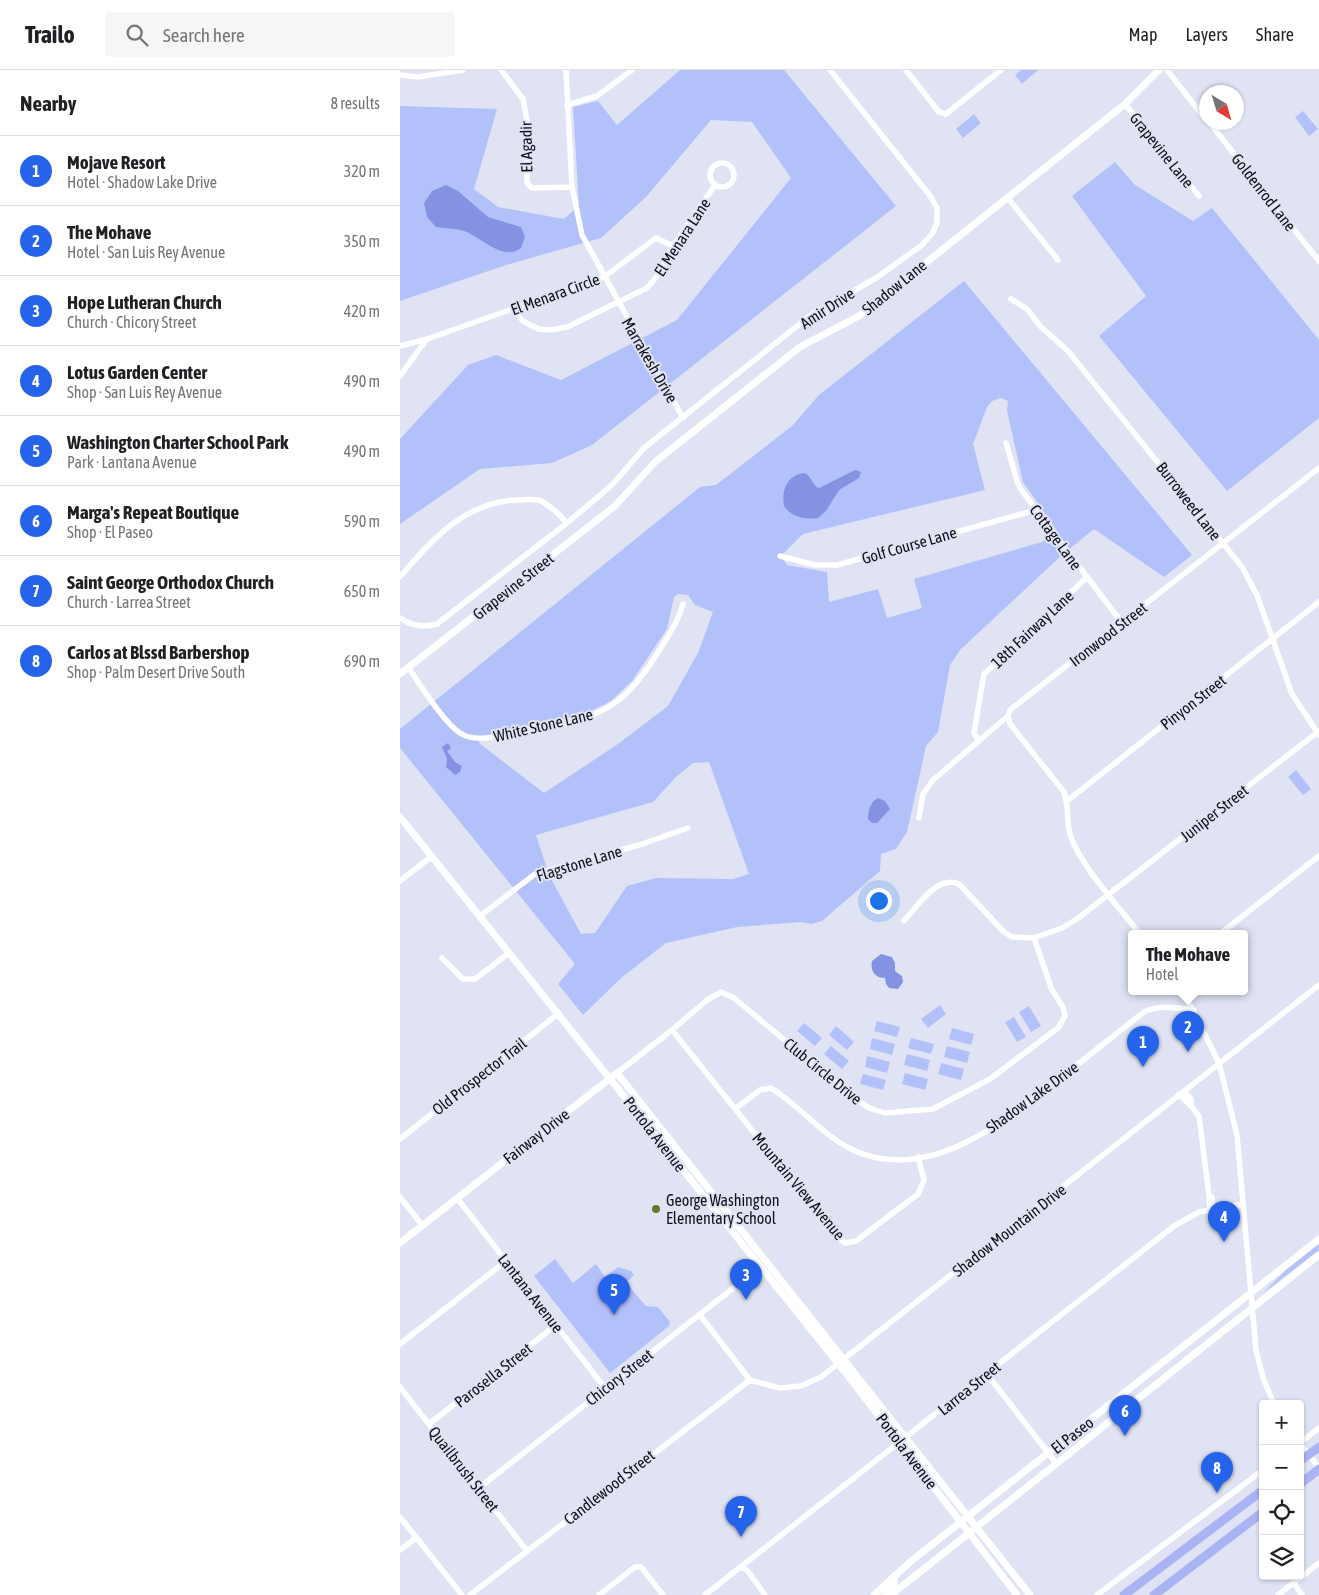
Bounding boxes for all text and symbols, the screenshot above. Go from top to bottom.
search box [105,12,455,57]
text: Trailo [25,21,75,48]
icon: search [123,21,151,49]
text: Search here [163,24,245,46]
text: Map [1128,24,1157,45]
text: Layers [1185,24,1228,45]
text: Share [1256,24,1294,45]
north arrow [1199,85,1244,130]
text: Nearby [20,91,76,115]
text: 8 results [330,94,380,112]
street label: Grapevine Lane [1126,109,1198,192]
street label: El Agadir [517,121,536,173]
street label: Goldenrod Lane [1228,150,1300,234]
text: Mojave Resort [67,151,165,173]
text: 1 [32,162,40,180]
text: 320 m [344,162,380,180]
text: Hotel · Shadow Lake Drive [67,173,217,191]
street label: El Menara Lane [650,195,714,279]
text: The Mohave [67,221,151,243]
text: 2 [32,232,40,250]
text: 350 m [344,232,380,250]
text: Hotel · San Luis Rey Avenue [67,243,225,261]
street label: Shadow Lane [858,256,930,318]
street label: El Menara Circle [508,270,602,318]
street label: Amir Drive [797,284,857,332]
text: Hope Lutheran Church [67,291,222,313]
text: 3 [32,302,40,320]
text: 420 m [344,302,380,320]
text: Church · Chicory Street [67,313,197,331]
street label: Marrakesh Drive [618,314,682,406]
text: Lotus Garden Center [67,361,207,383]
text: 4 [32,372,40,390]
text: 490 m [344,372,380,390]
text: Shop · San Luis Rey Avenue [67,383,222,401]
text: Washington Charter School Park [67,431,288,453]
text: 5 [32,442,40,460]
text: 490 m [344,442,380,460]
text: Park · Lantana Avenue [67,453,197,471]
street label: Burroweed Lane [1153,458,1225,544]
text: Marga's Repeat Boutique [67,501,239,523]
street label: Cottage Lane [1026,501,1086,574]
text: 6 [32,512,40,530]
text: 590 m [344,512,380,530]
text: Shop · El Paseo [67,523,153,541]
street label: Golf Course Lane [860,523,958,567]
street label: Grapevine Street [469,549,558,624]
text: Saint George Orthodox Church [67,571,274,593]
text: 7 [32,582,40,600]
text: 650 m [344,582,380,600]
street label: 18th Fairway Lane [987,586,1078,672]
text: Church · Larrea Street [67,593,191,611]
street label: Ironwood Street [1066,598,1151,670]
text: Carlos at Blssd Barbershop [67,641,250,663]
text: 8 [32,652,40,670]
text: 690 m [344,652,380,670]
text: Shop · Palm Desert Drive South [67,663,245,681]
street label: Pinyon Street [1157,671,1230,734]
street label: White Stone Lane [492,705,594,745]
street label: Juniper Street [1176,781,1252,846]
street label: Flagstone Lane [534,841,624,886]
your location [866,888,892,914]
popup [1128,930,1248,995]
text: The Mohave [1146,943,1230,965]
text: Hotel [1146,965,1179,983]
pin: 2 [1172,1011,1204,1052]
pin: 1 [1127,1026,1159,1067]
street label: Old Prospector Trail [428,1033,531,1119]
street label: Club Circle Drive [780,1034,866,1108]
street label: Shadow Lake Drive [982,1058,1082,1136]
street label: Portola Avenue [620,1093,690,1175]
street label: Fairway Drive [499,1105,573,1168]
street label: Mountain View Avenue [749,1129,849,1243]
street label: Shadow Mountain Drive [949,1180,1069,1280]
place label: George Washington Elementary School [666,1191,779,1228]
pin: 4 [1208,1201,1240,1242]
marker: George Washington Elementary School [650,1203,662,1215]
street label: Lantana Avenue [495,1250,567,1336]
pin: 3 [730,1259,762,1300]
pin: 5 [598,1274,630,1315]
street label: Parosella Street [451,1339,536,1411]
street label: Chicory Street [582,1345,657,1410]
street label: Larrea Street [934,1357,1004,1419]
pin: 6 [1109,1395,1141,1436]
map controls [1259,1400,1304,1580]
button: + [1259,1400,1304,1445]
street label: Portola Avenue [873,1410,941,1492]
street label: El Paseo [1047,1413,1097,1457]
street label: Quailbrush Street [425,1423,503,1515]
button: − [1259,1445,1304,1490]
street label: Candlewood Street [560,1446,658,1528]
pin: 8 [1201,1452,1233,1493]
button: locate [1259,1490,1304,1535]
pin: 7 [725,1496,757,1537]
button: layers [1259,1535,1304,1580]

